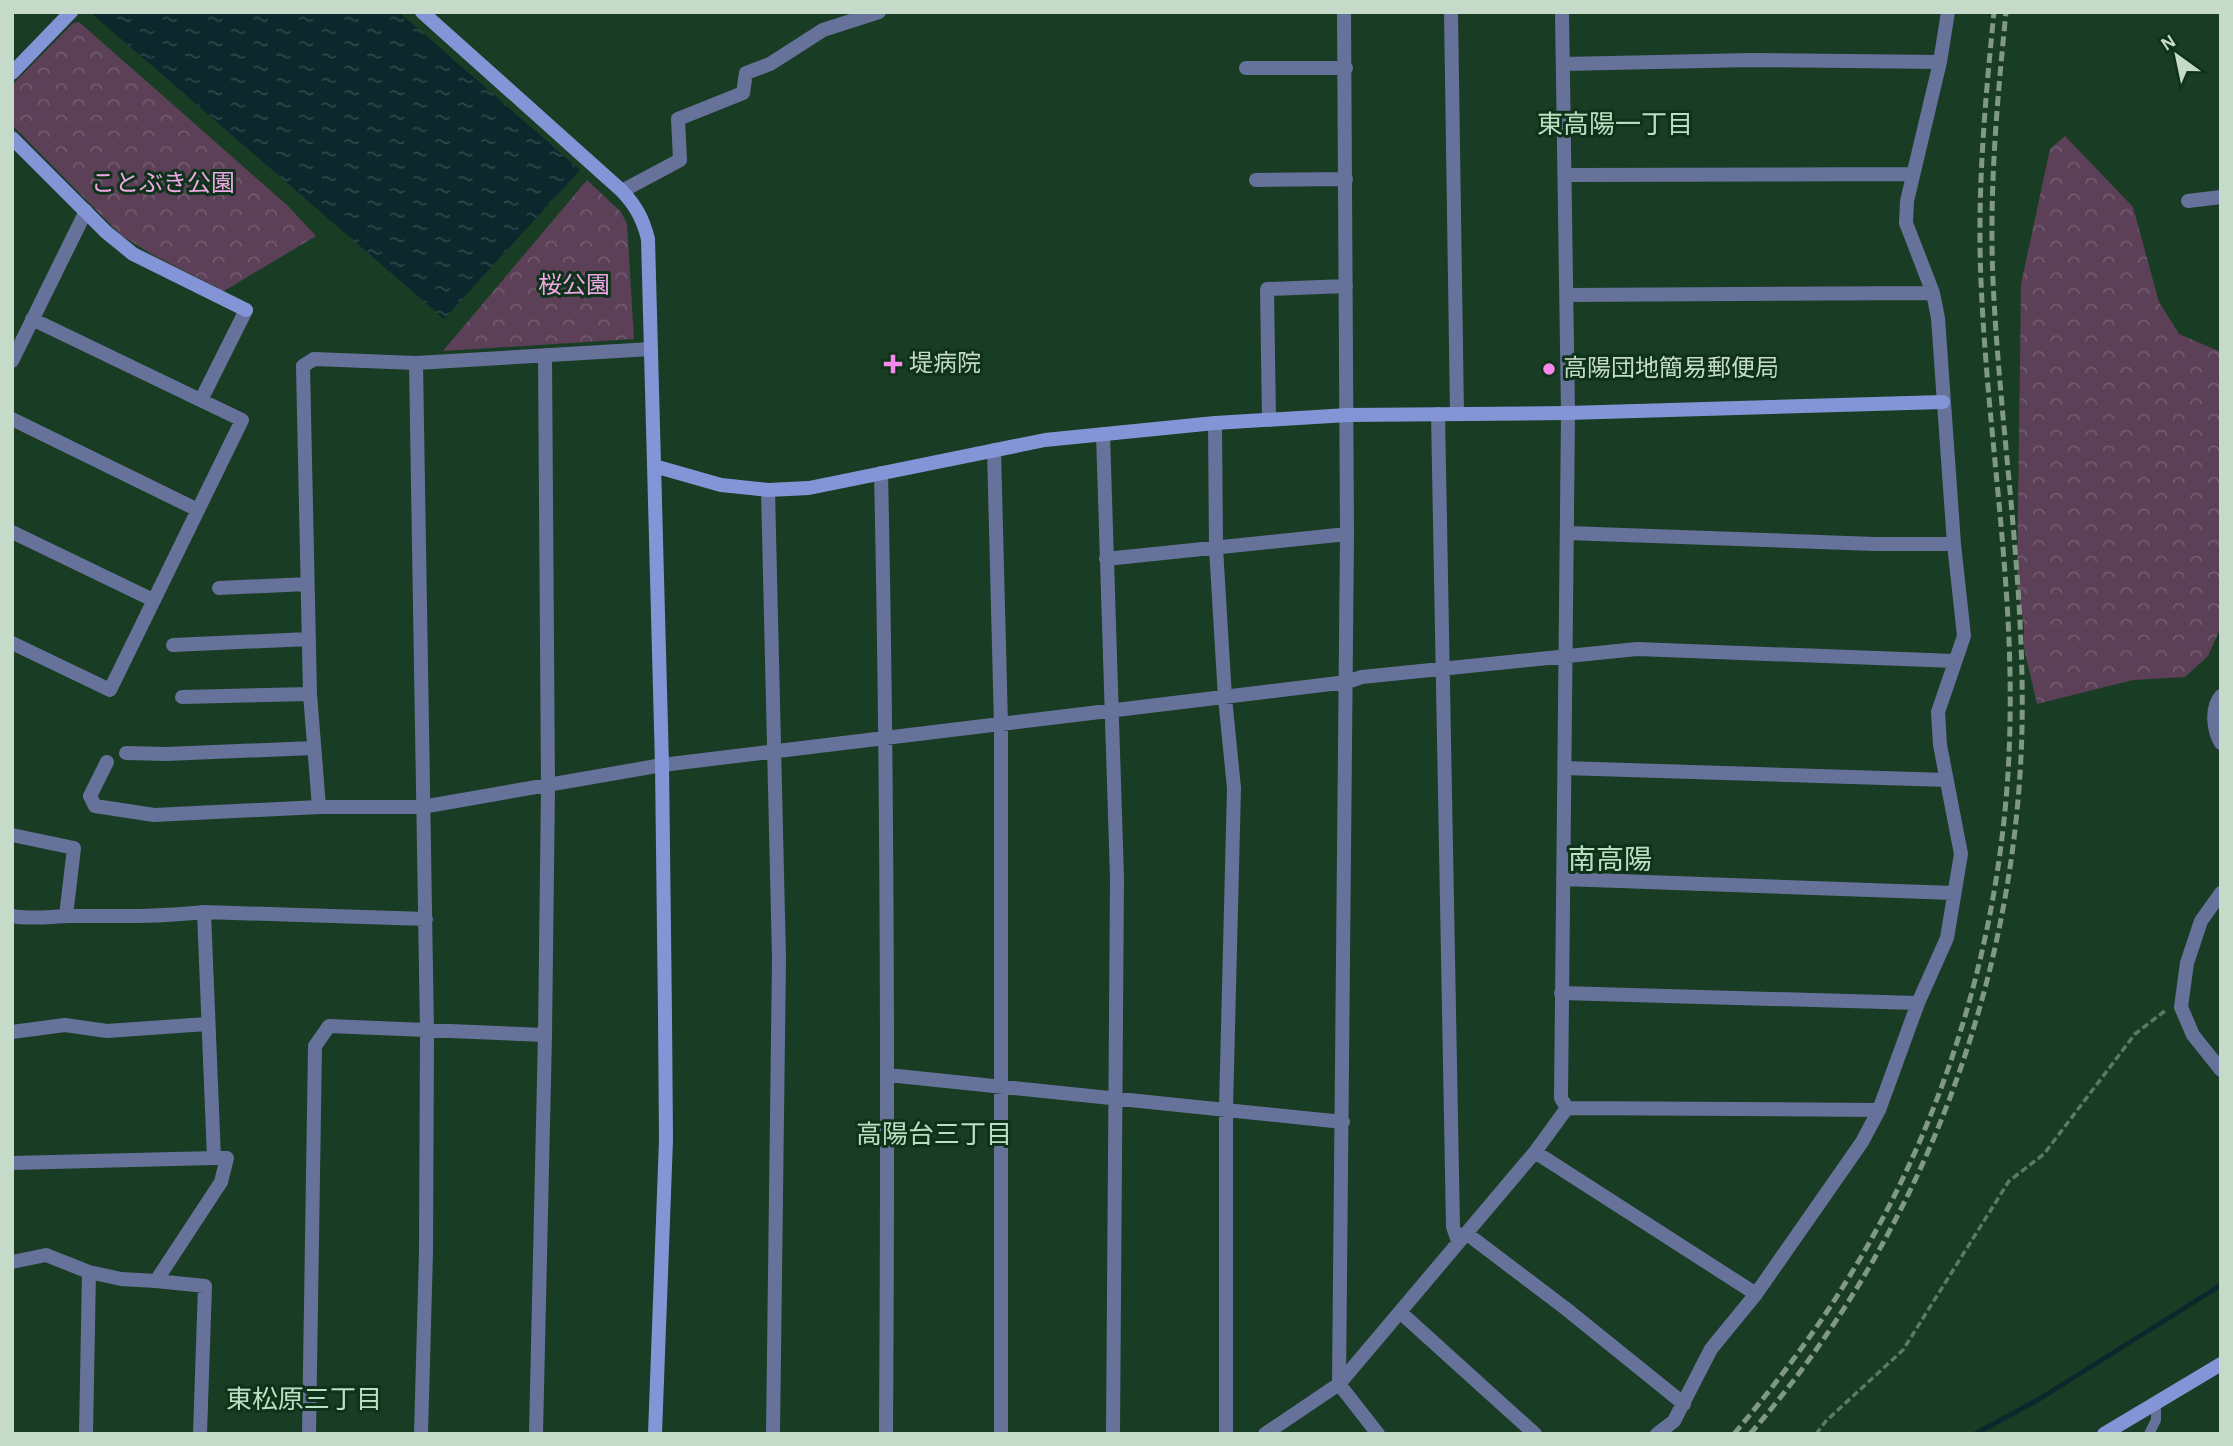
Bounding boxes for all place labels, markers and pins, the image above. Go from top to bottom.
place label: 堤病院 [909,351,981,376]
marker: 堤病院 [883,354,903,374]
place label: 高陽団地簡易郵便局 [1563,355,1779,381]
marker: 高陽団地簡易郵便局 [1541,361,1557,377]

